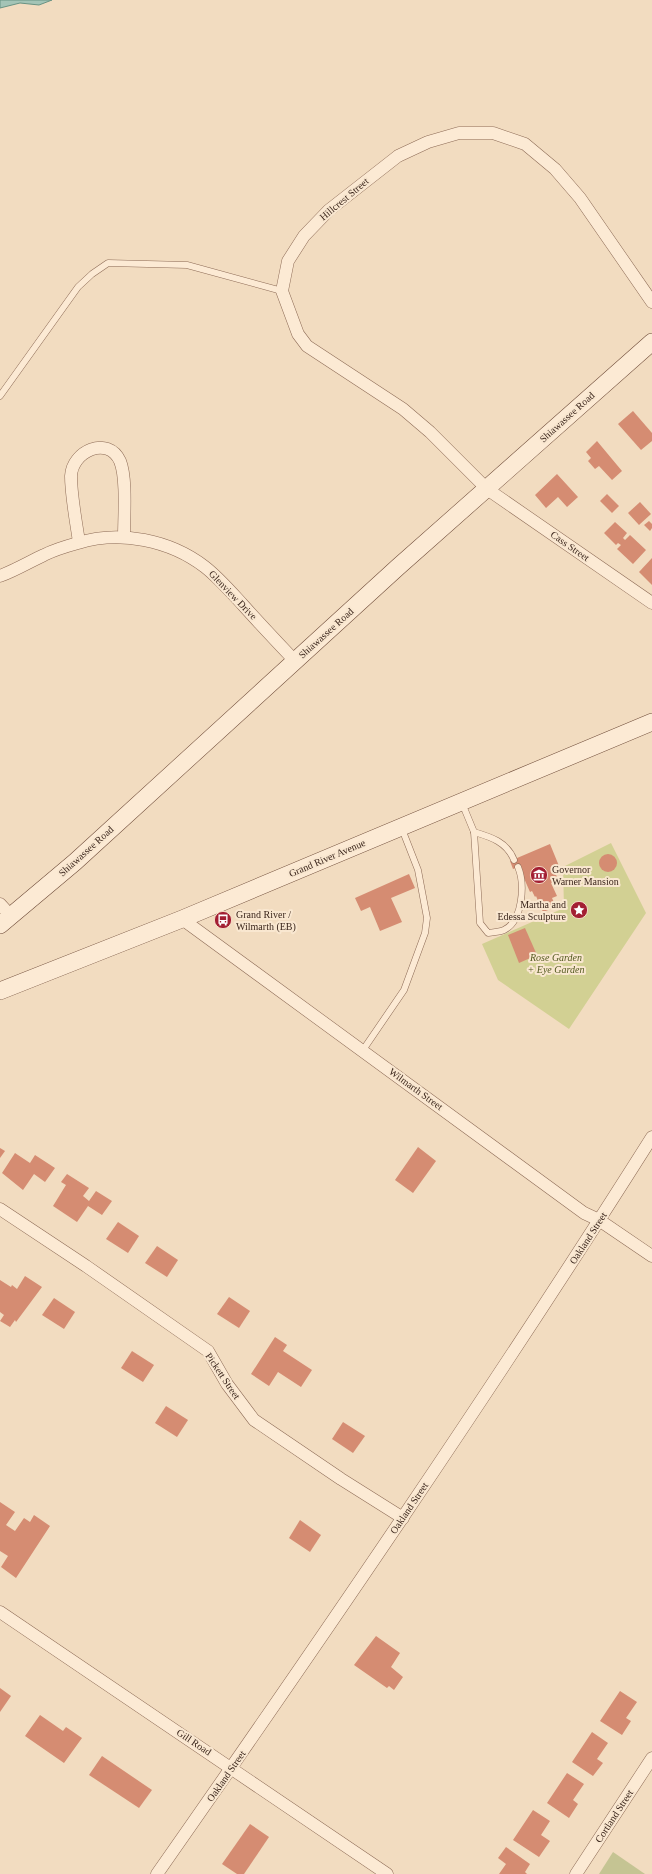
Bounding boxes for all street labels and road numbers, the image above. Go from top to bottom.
street label: Hillcrest Street [317,175,371,223]
street label: Shiawassee Road [537,390,597,444]
street label: Cass Street [549,529,592,563]
street label: Glenview Drive [207,568,260,622]
street label: Shiawassee Road [296,606,356,660]
street label: Shiawassee Road [56,824,116,878]
street label: Grand River Avenue [287,837,367,879]
street label: Wilmarth Street [387,1066,445,1112]
street label: Oakland Street [567,1210,609,1266]
street label: Pickett Street [203,1351,243,1401]
street label: Oakland Street [388,1480,430,1536]
street label: Gill Road [175,1726,213,1758]
street label: Oakland Street [204,1748,248,1804]
street label: Cortland Street [593,1787,635,1845]

